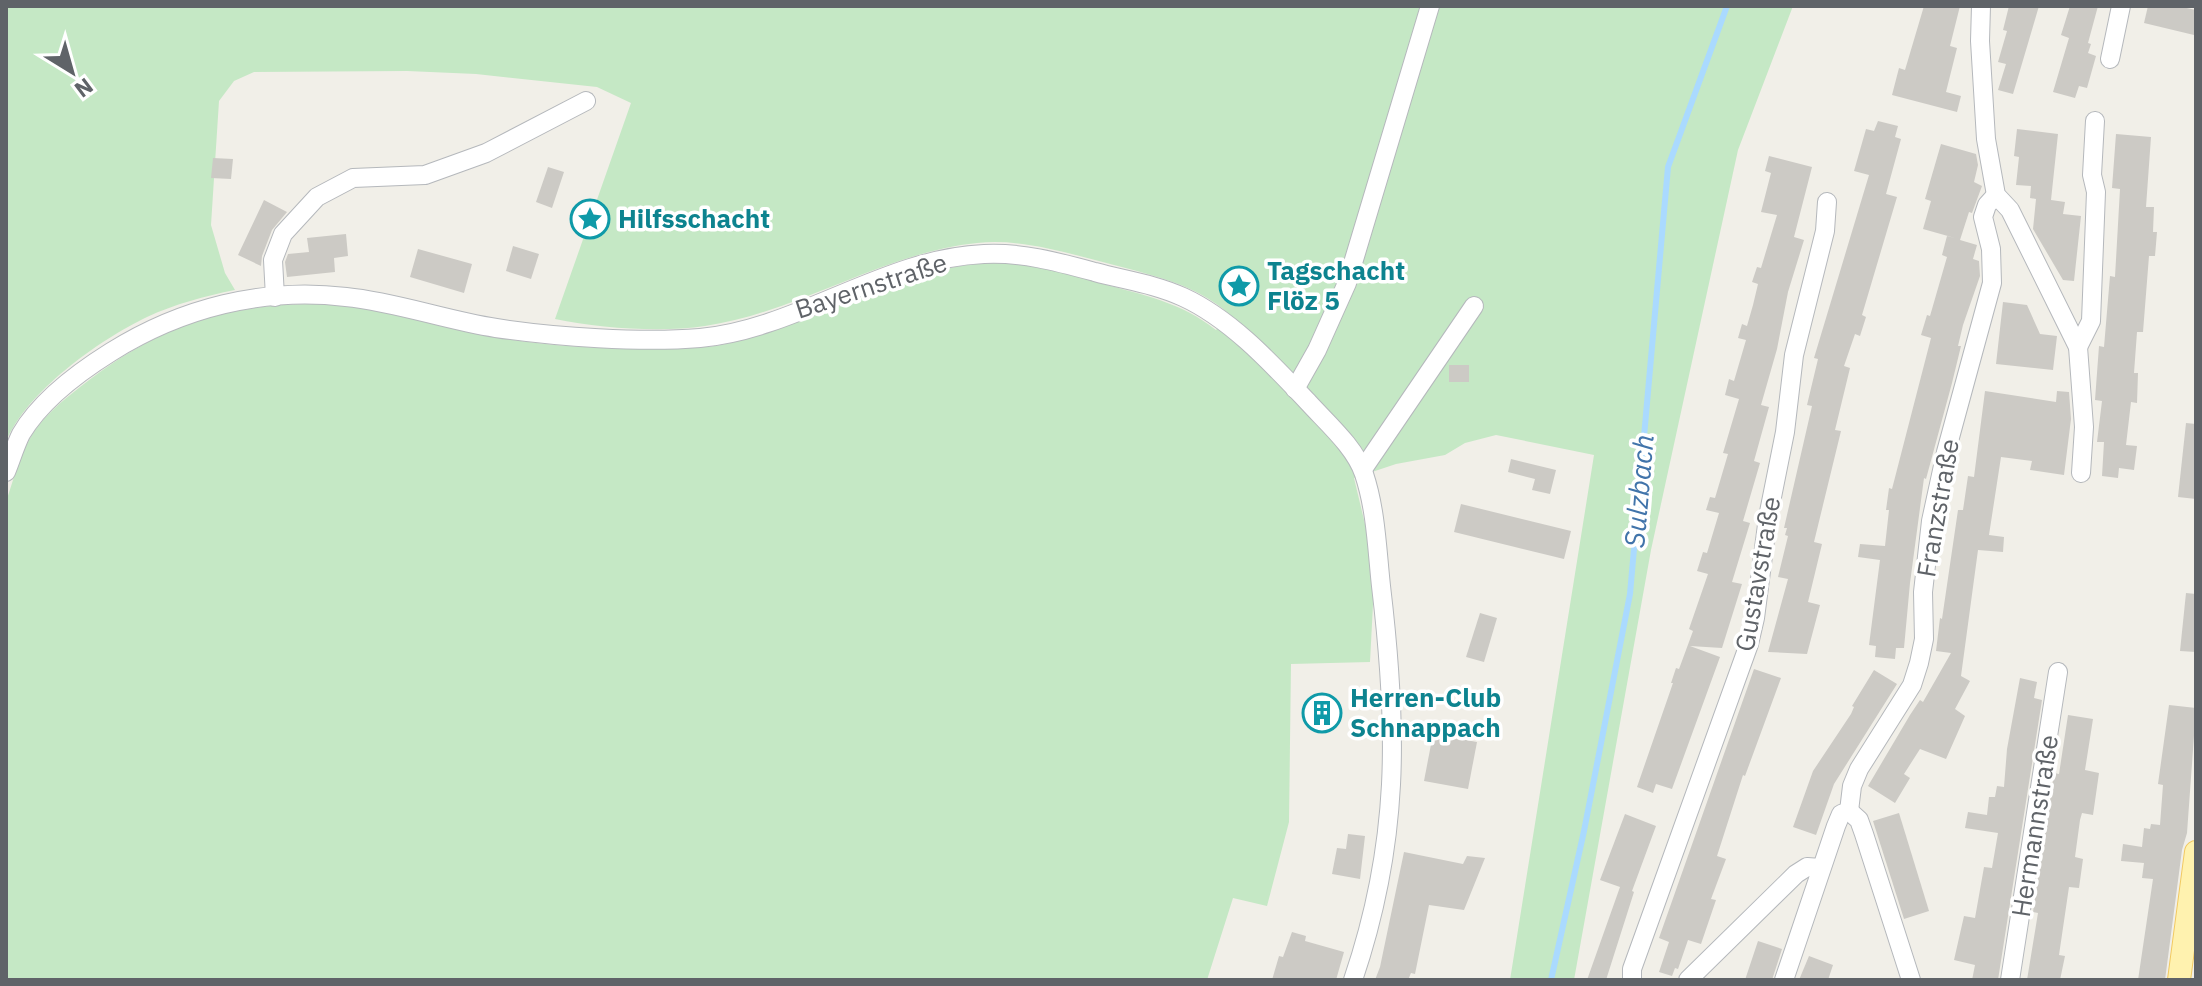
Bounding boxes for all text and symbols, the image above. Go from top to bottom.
north arrow [32,32,112,112]
text: N [69,72,99,105]
place icon: Hilfsschacht [569,198,611,240]
place label: Hilfsschacht [618,201,770,235]
street label: Bayernstraße [790,244,951,326]
place label: Tagschacht Flöz 5 [1267,253,1405,317]
place icon: Tagschacht Flöz 5 [1218,265,1260,307]
water label: Sulzbach [1615,433,1662,549]
street label: Franzstraße [1908,436,1966,580]
street label: Gustavstraße [1727,494,1787,654]
place label: Herren-Club Schnappach [1350,680,1501,744]
building icon: Herren-Club Schnappach [1301,692,1343,734]
street label: Hermannstraße [2003,732,2065,919]

